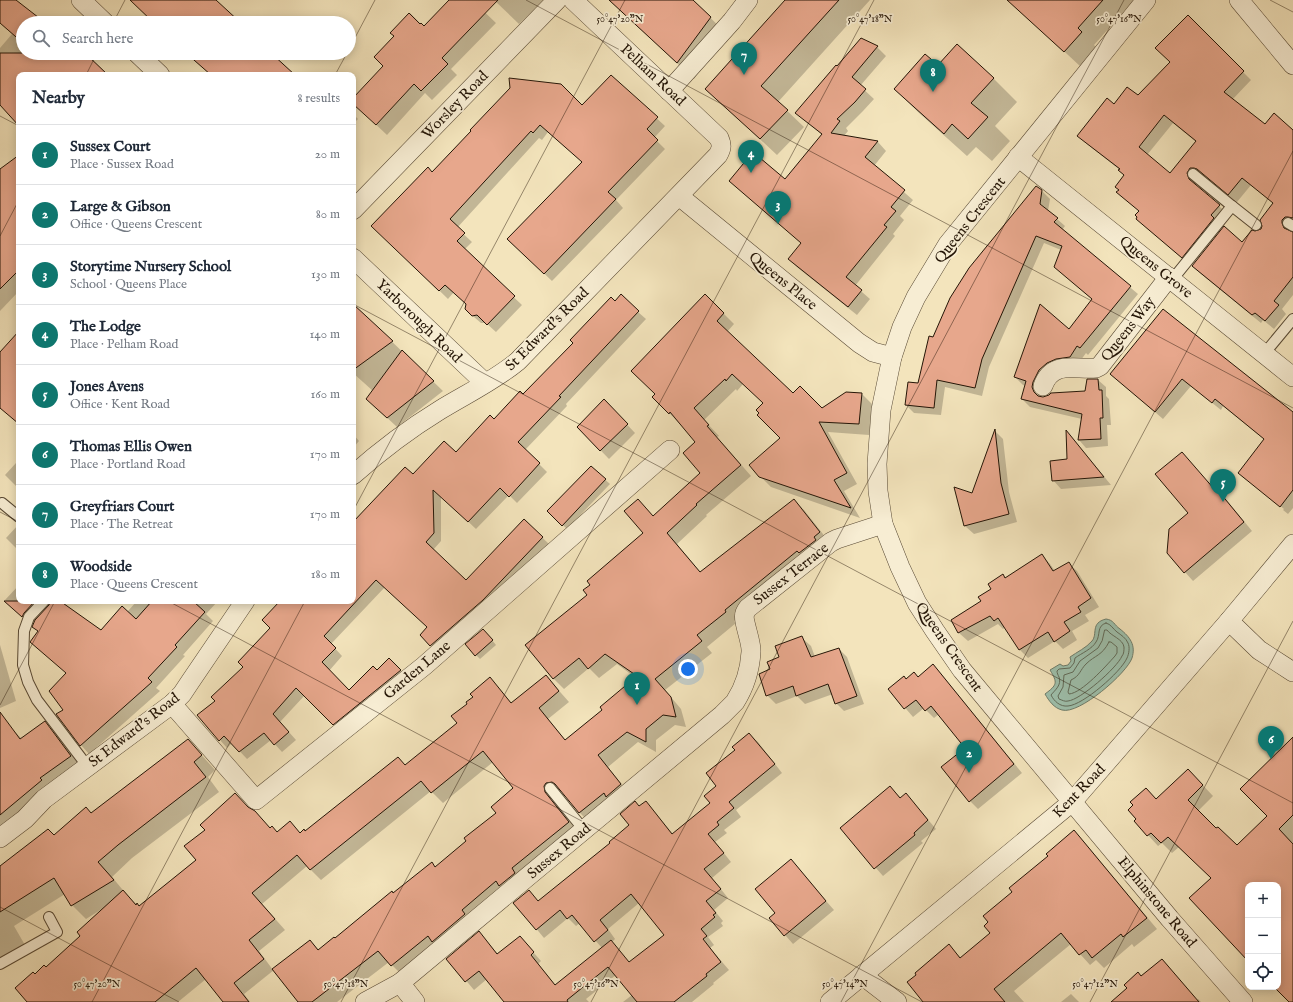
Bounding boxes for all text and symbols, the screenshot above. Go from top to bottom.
text: 50°47'20"N [597,13,644,26]
text: 50°47'18"N [848,13,893,26]
text: 50°47'16"N [1096,13,1142,26]
search box [16,16,356,60]
icon: search [30,27,52,49]
text: Search here [62,29,133,48]
street label: Pelham Road [616,40,690,111]
pin: 7 [731,42,757,75]
pin: 8 [920,59,946,92]
street label: Worsley Road [418,66,493,143]
text: Nearby [32,88,85,109]
text: 8 results [297,90,340,107]
text: Sussex Court [70,137,151,156]
pin: 4 [738,140,764,173]
text: 1 [43,146,47,163]
text: 20 m [315,146,340,163]
text: Place · Sussex Road [70,156,174,173]
street label: Queens Crescent [930,173,1010,267]
pin: 3 [765,191,791,224]
text: Large & Gibson [70,197,171,216]
text: 2 [42,206,48,223]
text: 80 m [316,206,340,223]
text: Office · Queens Crescent [70,216,202,233]
street label: Queens Grove [1115,232,1197,303]
street label: Queens Place [745,248,821,315]
text: Storytime Nursery School [70,257,231,276]
text: 3 [43,266,47,283]
text: 130 m [311,266,340,283]
street label: Yarborough Road [372,275,467,368]
text: School · Queens Place [70,276,187,293]
street label: St Edward's Road [501,282,594,375]
street label: Queens Way [1097,292,1160,365]
text: The Lodge [70,317,141,336]
text: 4 [42,326,48,343]
text: 140 m [310,326,340,343]
text: Place · Pelham Road [70,336,178,353]
text: Jones Avens [70,377,144,396]
text: 5 [43,386,47,403]
text: 160 m [310,386,340,403]
text: Office · Kent Road [70,396,170,413]
text: Thomas Ellis Owen [70,437,192,456]
text: 6 [42,446,48,463]
text: 170 m [310,446,340,463]
text: Place · Portland Road [70,456,186,473]
pin: 5 [1210,469,1236,502]
text: Greyfriars Court [70,497,174,516]
text: 7 [42,506,48,523]
text: 170 m [310,506,340,523]
text: Place · The Retreat [70,516,173,533]
street label: Sussex Terrace [749,538,833,609]
text: Woodside [70,557,132,576]
text: 8 [42,566,48,583]
text: 180 m [311,566,340,583]
text: Place · Queens Crescent [70,576,198,593]
street label: Queens Crescent [911,598,987,696]
street label: Garden Lane [379,636,455,704]
your location [678,659,698,679]
pin: 1 [624,672,650,705]
street label: St Edward's Road [85,688,184,772]
pin: 6 [1258,726,1284,759]
pin: 2 [956,740,982,773]
street label: Kent Road [1049,759,1110,822]
street label: Sussex Road [523,818,596,883]
street label: Elphinstone Road [1113,853,1201,952]
map controls [1245,882,1281,990]
button: + [1245,882,1281,918]
button: − [1245,918,1281,954]
button: locate [1245,954,1281,990]
text: 50°47'20"N [74,978,121,991]
text: 50°47'18"N [324,978,369,991]
text: 50°47'16"N [573,978,619,991]
text: 50°47'14"N [822,978,868,991]
text: 50°47'12"N [1072,978,1118,991]

